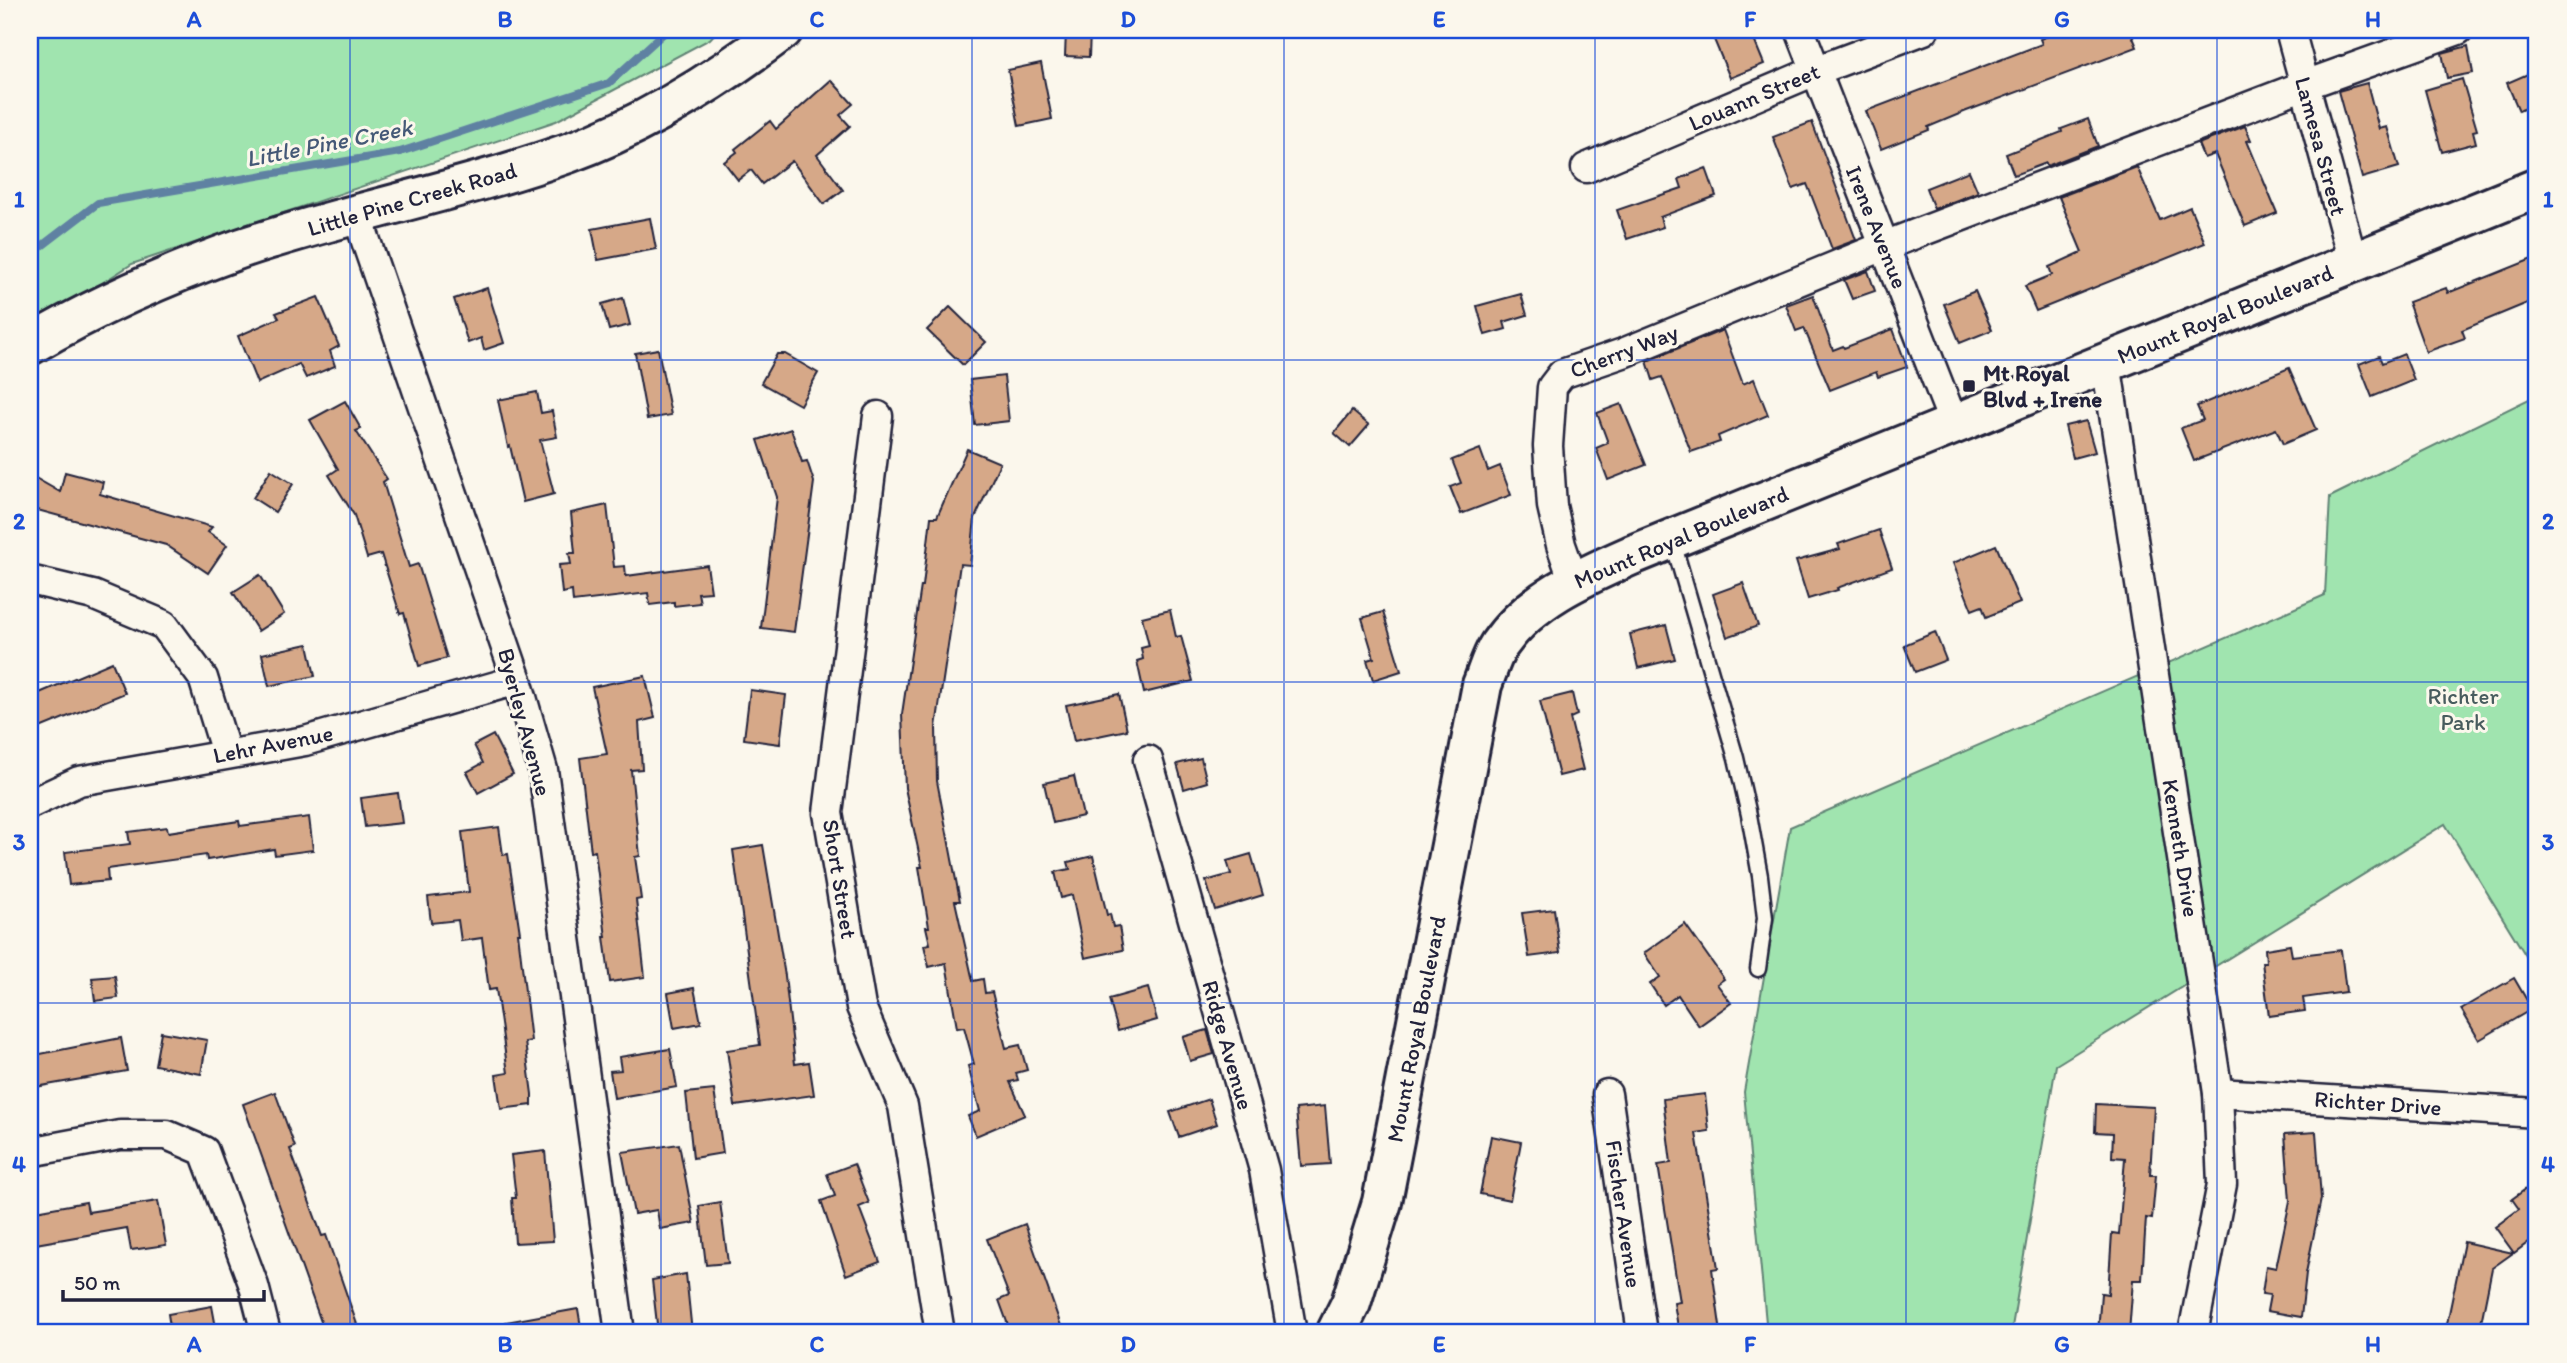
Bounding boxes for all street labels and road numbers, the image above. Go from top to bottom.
street label: Louann Street [1684,57,1824,137]
street label: Lamesa Street [2289,74,2353,219]
street label: Little Pine Creek Road [304,156,520,242]
street label: Irene Avenue [1840,161,1914,293]
street label: Mount Royal Boulevard [2113,258,2337,370]
street label: Cherry Way [1566,317,1682,384]
street label: Mount Royal Boulevard [1570,479,1792,595]
street label: Byerley Avenue [492,645,558,799]
street label: Lehr Avenue [211,719,335,769]
street label: Kenneth Drive [2156,777,2206,919]
street label: Short Street [817,817,863,941]
street label: Mount Royal Boulevard [1380,913,1452,1145]
street label: Ridge Avenue [1196,977,1260,1113]
street label: Richter Drive [2313,1085,2443,1121]
street label: Fischer Avenue [1600,1138,1648,1290]

